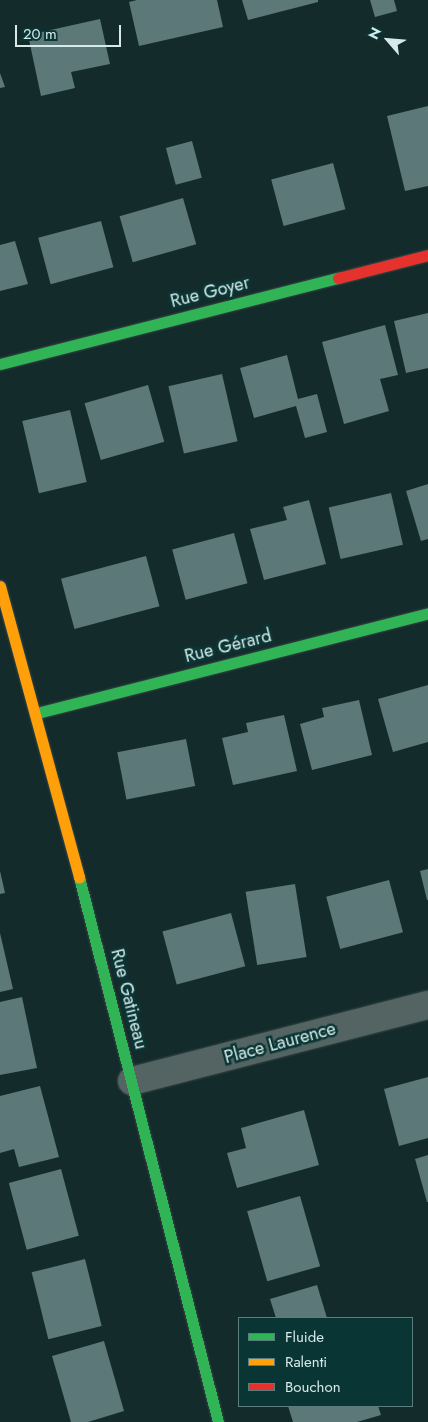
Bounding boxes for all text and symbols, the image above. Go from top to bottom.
scale bar [18,15,124,47]
north arrow [363,15,413,65]
text: 20 m [23,23,57,45]
text: N [363,24,386,43]
street label: Rue Goyer [168,272,252,312]
street label: Rue Gérard [182,625,274,667]
street label: Rue Gatineau [106,947,152,1051]
street label: Place Laurence [222,1018,338,1068]
legend [238,1317,413,1407]
text: Fluide [285,1326,324,1348]
text: Ralenti [285,1351,327,1373]
text: Bouchon [285,1376,341,1398]

